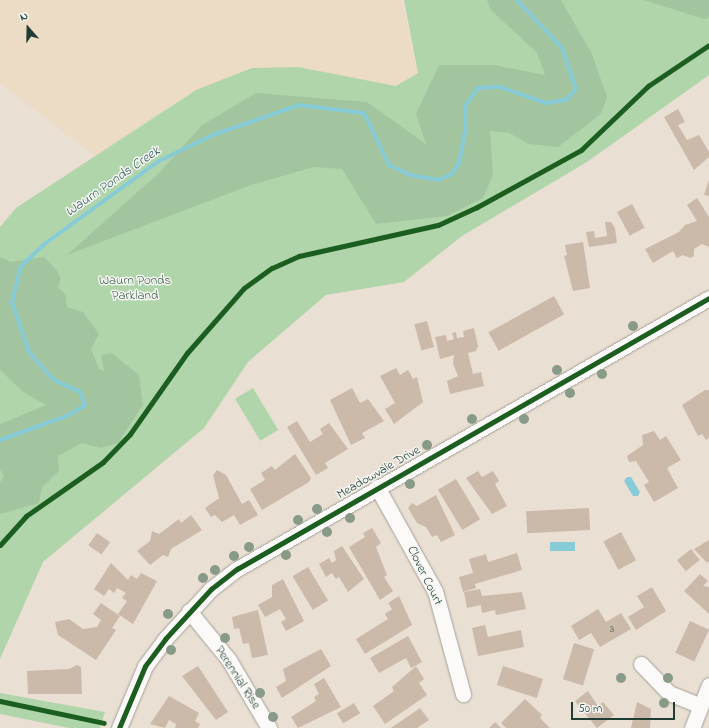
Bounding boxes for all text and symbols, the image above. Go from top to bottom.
north arrow [8,8,48,48]
text: N [18,8,30,26]
water label: Waurn Ponds Creek [62,143,164,221]
park label: Waurn Ponds Parkland [99,274,171,305]
street label: Meadowvale Drive [334,443,424,503]
street label: Clover Court [403,544,445,608]
house number: 3 [610,622,614,636]
street label: Perennial Rise [211,644,263,712]
scale bar [573,694,677,720]
text: 50 m [578,700,602,718]

